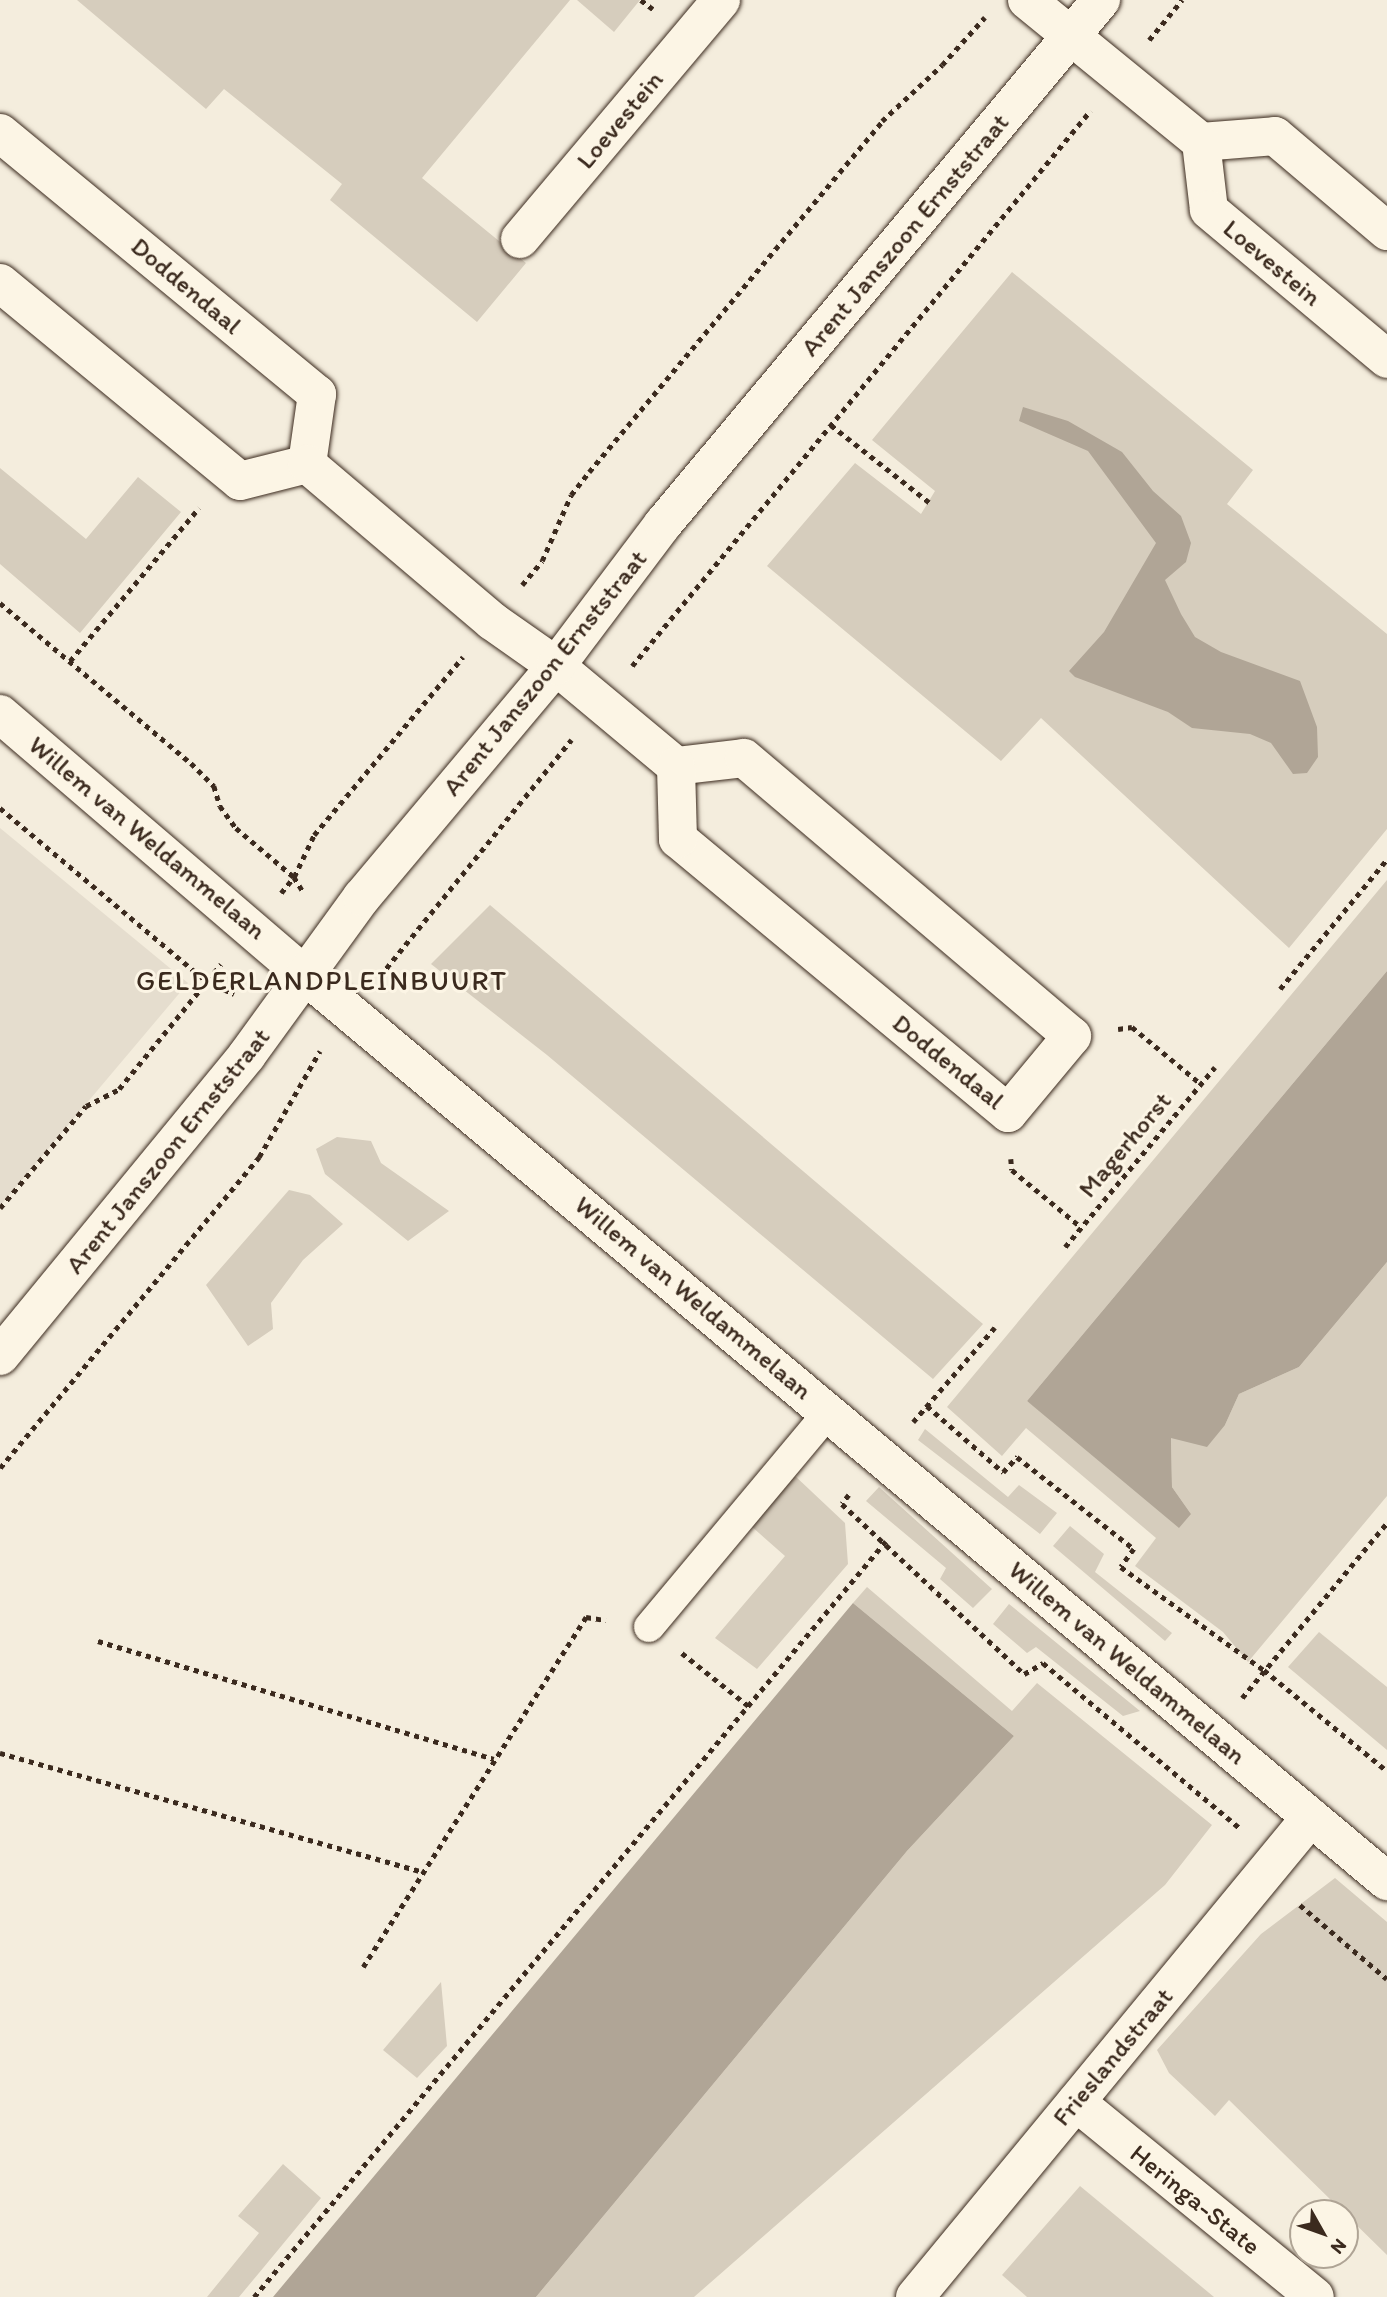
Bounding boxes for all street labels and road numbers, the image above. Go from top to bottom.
street label: Loevestein [570,65,670,175]
street label: Arent Janszoon Ernststraat [794,107,1016,363]
street label: Loevestein [1217,213,1327,313]
street label: Doddendaal [124,231,248,341]
street label: Arent Janszoon Ernststraat [436,544,654,802]
street label: Willem van Weldammelaan [22,729,272,947]
street label: Doddendaal [886,1008,1010,1116]
street label: Arent Janszoon Ernststraat [59,1022,277,1280]
street label: Magerhorst [1072,1086,1178,1204]
street label: Willem van Weldammelaan [568,1189,818,1407]
street label: Willem van Weldammelaan [1002,1554,1252,1772]
street label: Frieslandstraat [1046,1982,1180,2132]
street label: Heringa-State [1124,2138,1266,2262]

